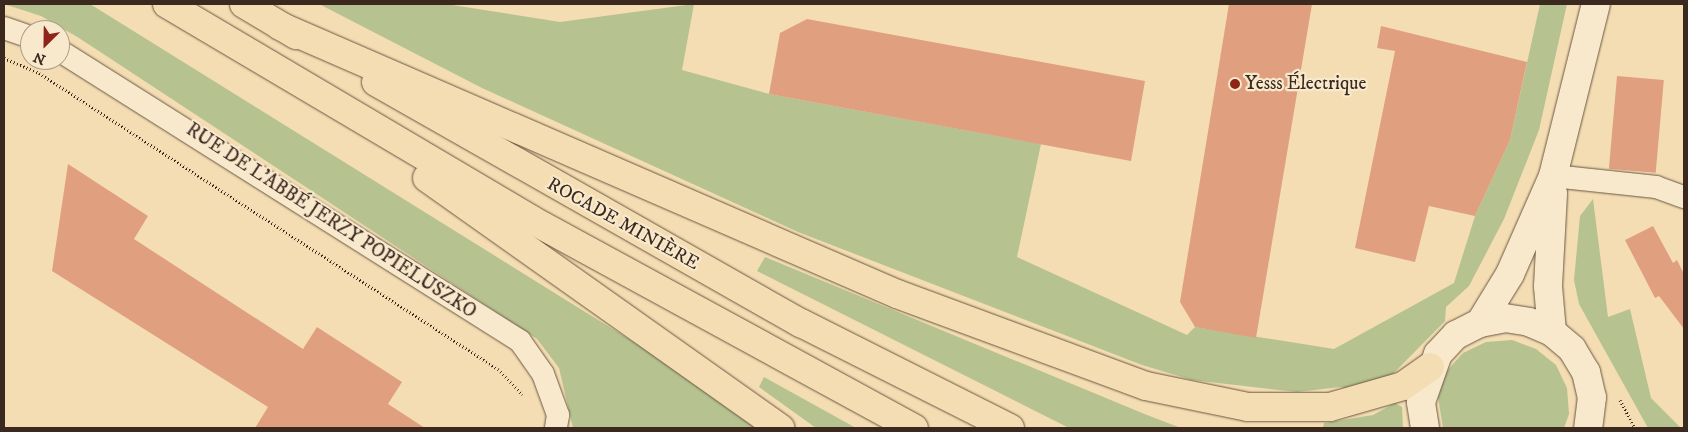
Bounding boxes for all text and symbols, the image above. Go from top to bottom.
north arrow [20,20,70,70]
text: N [31,47,48,68]
place label: Yesss Électrique [1245,73,1366,95]
marker: Yesss Électrique [1229,78,1241,90]
street label: RUE DE L'ABBÉ JERZY POPIELUSZKO [182,118,480,324]
street label: ROCADE MINIÈRE [543,173,703,275]

